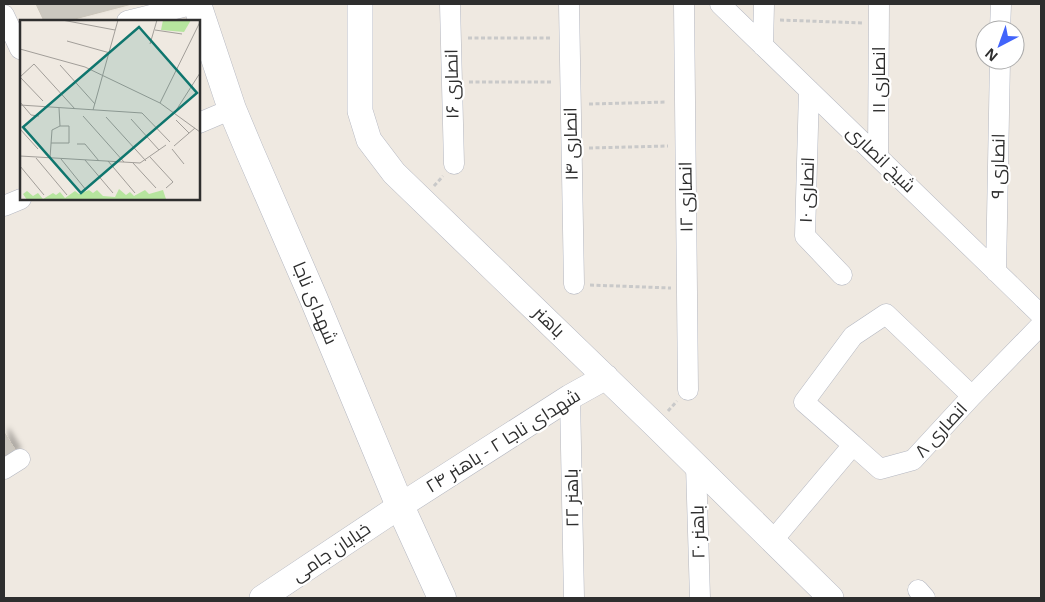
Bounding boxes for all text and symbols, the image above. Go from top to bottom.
inset map [20,20,200,200]
north arrow [975,20,1025,70]
text: N [981,44,1002,66]
street label: انصاری ۱۱ [866,47,890,113]
street label: انصاری ۱۶ [438,49,464,119]
street label: انصاری ۱۴ [557,107,583,181]
street label: شیخ انصاری [841,119,921,198]
street label: انصاری ۹ [984,133,1010,199]
street label: انصاری ۱۰ [793,157,819,223]
street label: انصاری ۱۲ [672,161,698,233]
street label: شهدای ناجا [288,258,344,348]
street label: باهنر [528,300,571,342]
street label: شهدای ناجا ۲ - باهنر ۲۴ [421,383,584,498]
street label: انصاری ۸ [909,397,972,462]
street label: باهنر ۲۲ [558,468,584,528]
street label: باهنر ۲۰ [685,505,709,559]
street label: خیابان جامی [286,516,375,586]

